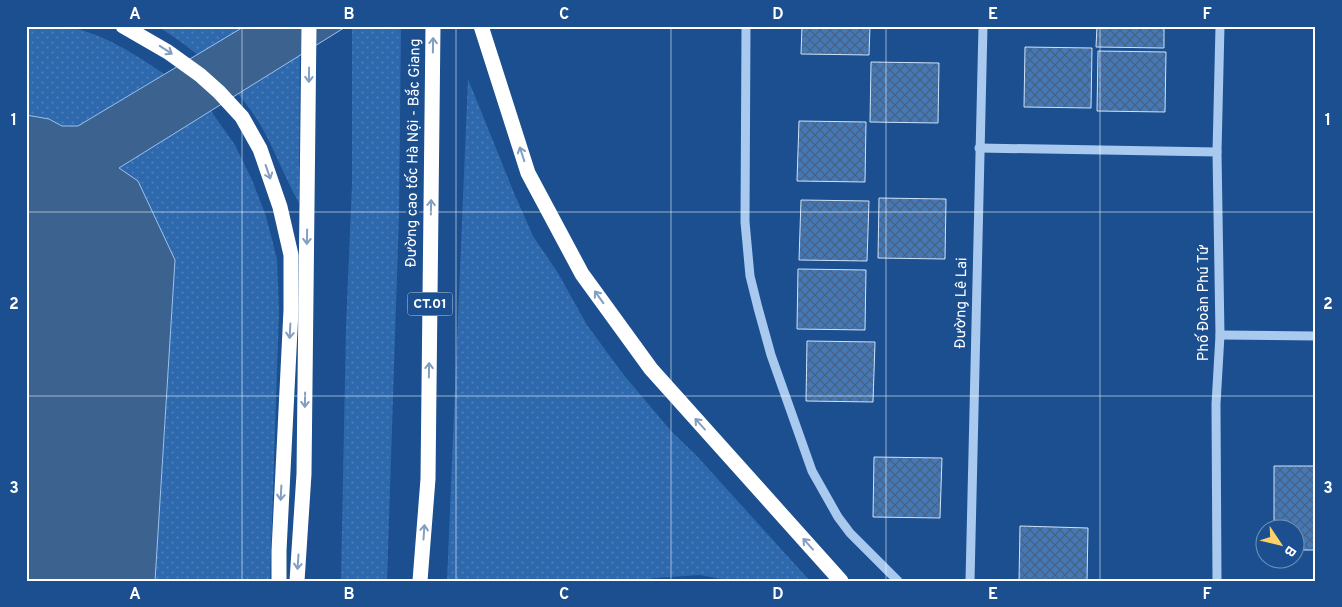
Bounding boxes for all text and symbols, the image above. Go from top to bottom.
text: A [129,5,141,25]
text: B [343,5,355,25]
text: C [559,5,569,25]
text: D [772,5,784,25]
text: E [988,5,998,25]
text: F [1202,5,1212,25]
one-way arrow [428,37,438,54]
street label: Đường cao tốc Hà Nội - Bắc Giang [402,38,425,268]
one-way arrow [158,46,172,56]
one-way arrow [304,66,314,83]
text: 1 [11,111,17,131]
text: 1 [1325,111,1331,131]
one-way arrow [517,147,526,162]
one-way arrow [263,164,273,180]
one-way arrow [426,200,436,216]
one-way arrow [302,229,312,245]
street label: Phố Đoàn Phú Tứ [1194,244,1214,361]
street label: Đường Lê Lai [952,257,972,349]
one-way arrow [593,291,604,304]
road number: CT.01 [408,292,452,316]
text: 2 [9,295,19,315]
text: 2 [1323,295,1333,315]
one-way arrow [285,323,294,339]
one-way arrow [424,362,434,378]
one-way arrow [300,392,310,408]
one-way arrow [694,417,706,430]
text: 3 [9,479,19,499]
text: 3 [1323,479,1333,499]
one-way arrow [277,485,286,501]
north arrow [1254,520,1304,570]
one-way arrow [419,524,428,540]
one-way arrow [803,538,814,551]
text: B [1280,542,1299,559]
one-way arrow [293,554,302,570]
text: A [129,585,141,605]
text: B [343,585,355,605]
text: C [559,585,569,605]
text: D [772,585,784,605]
text: E [988,585,998,605]
text: F [1202,585,1212,605]

